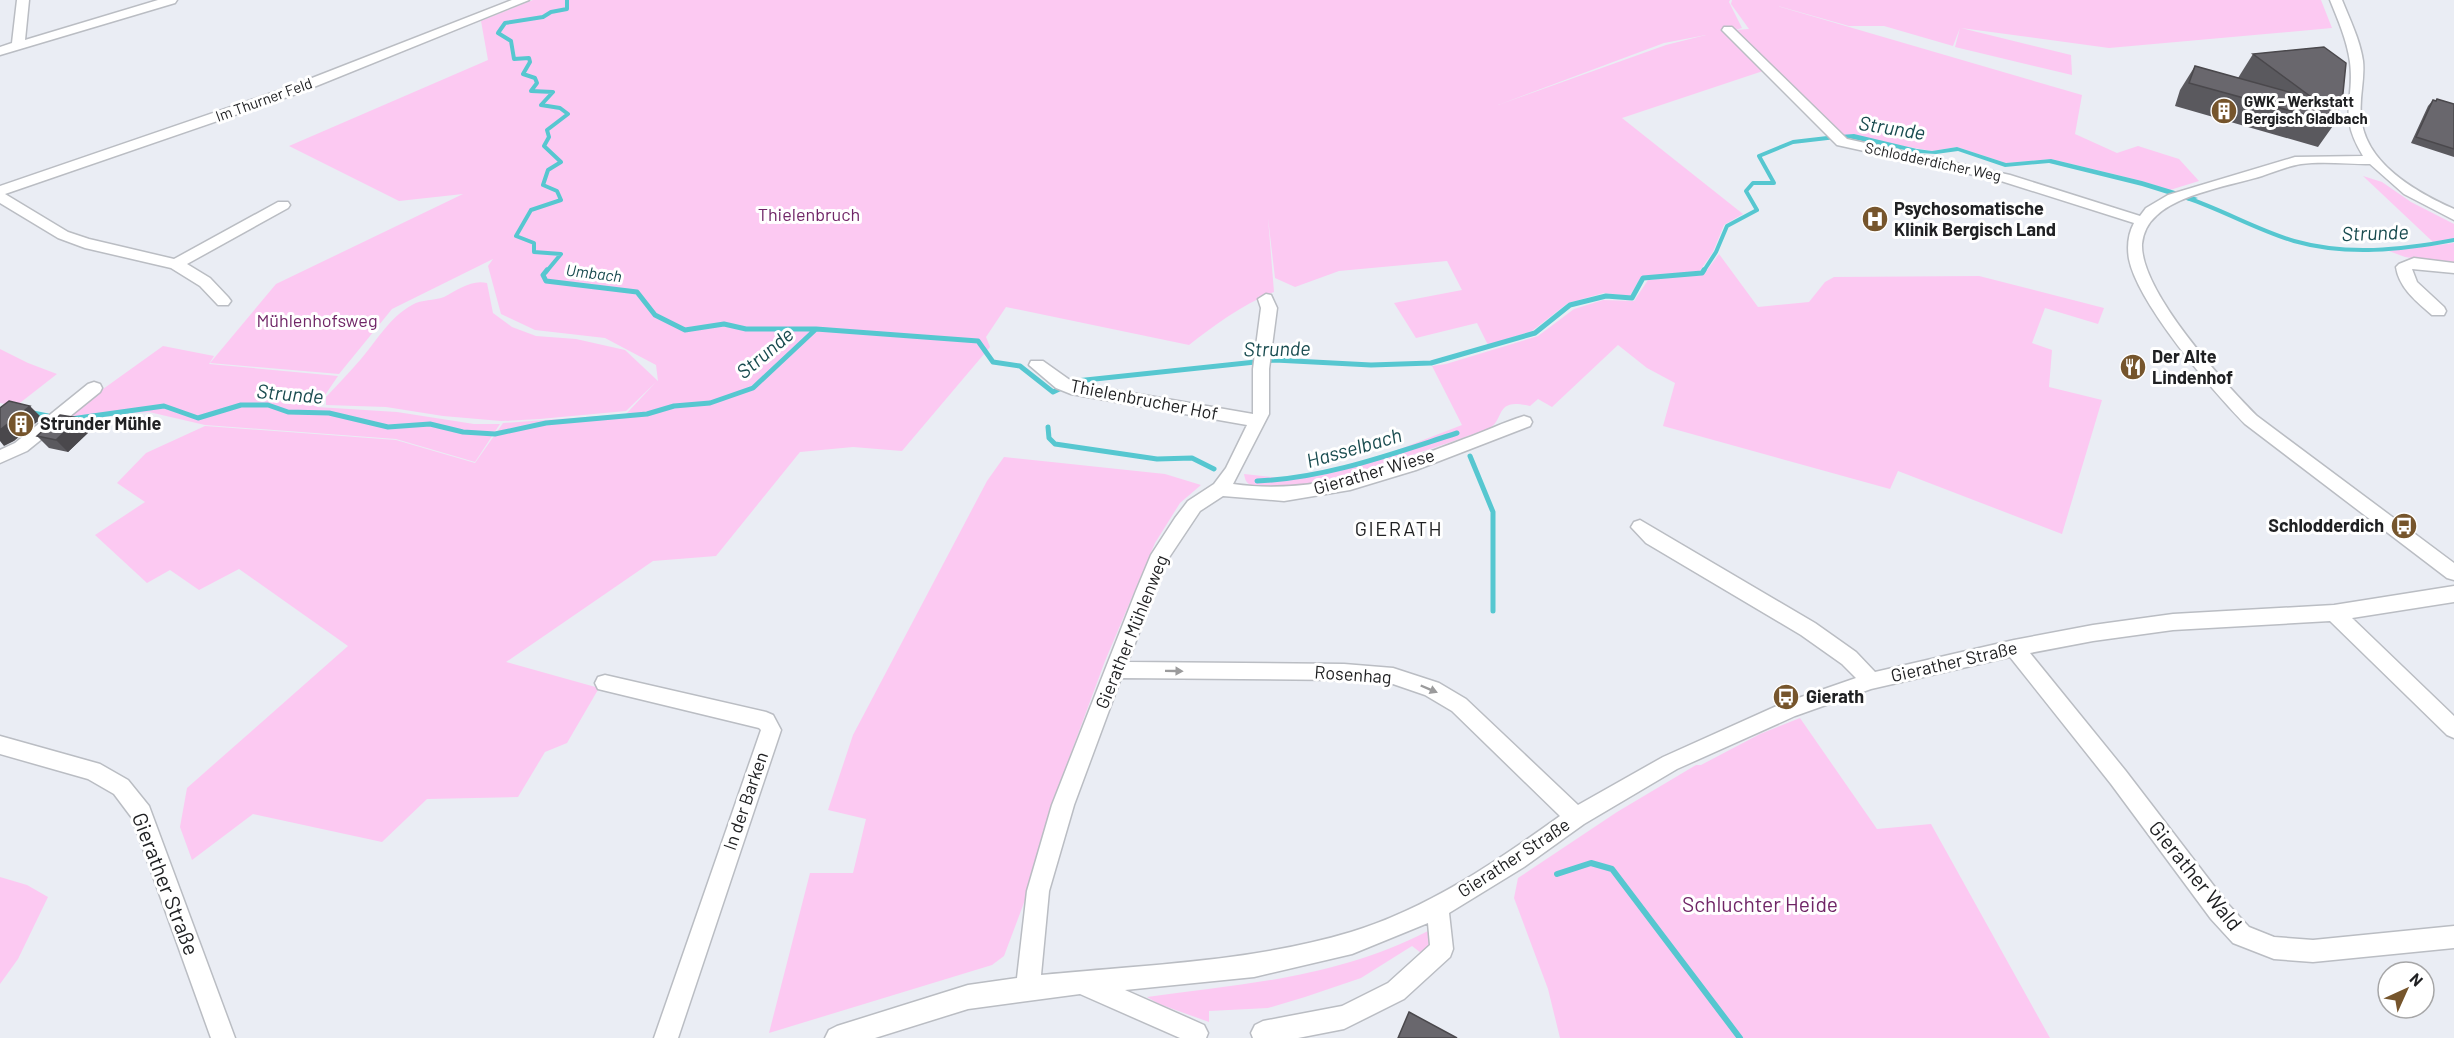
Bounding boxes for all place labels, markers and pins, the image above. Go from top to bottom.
place label: GWK - Werkstatt Bergisch Gladbach [2244,92,2368,127]
building icon: GWK - Werkstatt Bergisch Gladbach [2209,96,2239,126]
place label: Psychosomatische Klinik Bergisch Land [1894,197,2056,240]
hospital icon: Psychosomatische Klinik Bergisch Land [1860,204,1890,234]
place label: Der Alte Lindenhof [2152,345,2233,388]
restaurant icon: Der Alte Lindenhof [2118,352,2148,382]
building icon: Strunder Mühle [6,409,36,439]
place label: Strunder Mühle [40,412,162,434]
bus stop icon: Schlodderdich [2389,511,2419,541]
place label: Schlodderdich [2268,514,2384,536]
bus stop icon: Gierath [1771,682,1801,712]
place label: Gierath [1806,685,1864,707]

